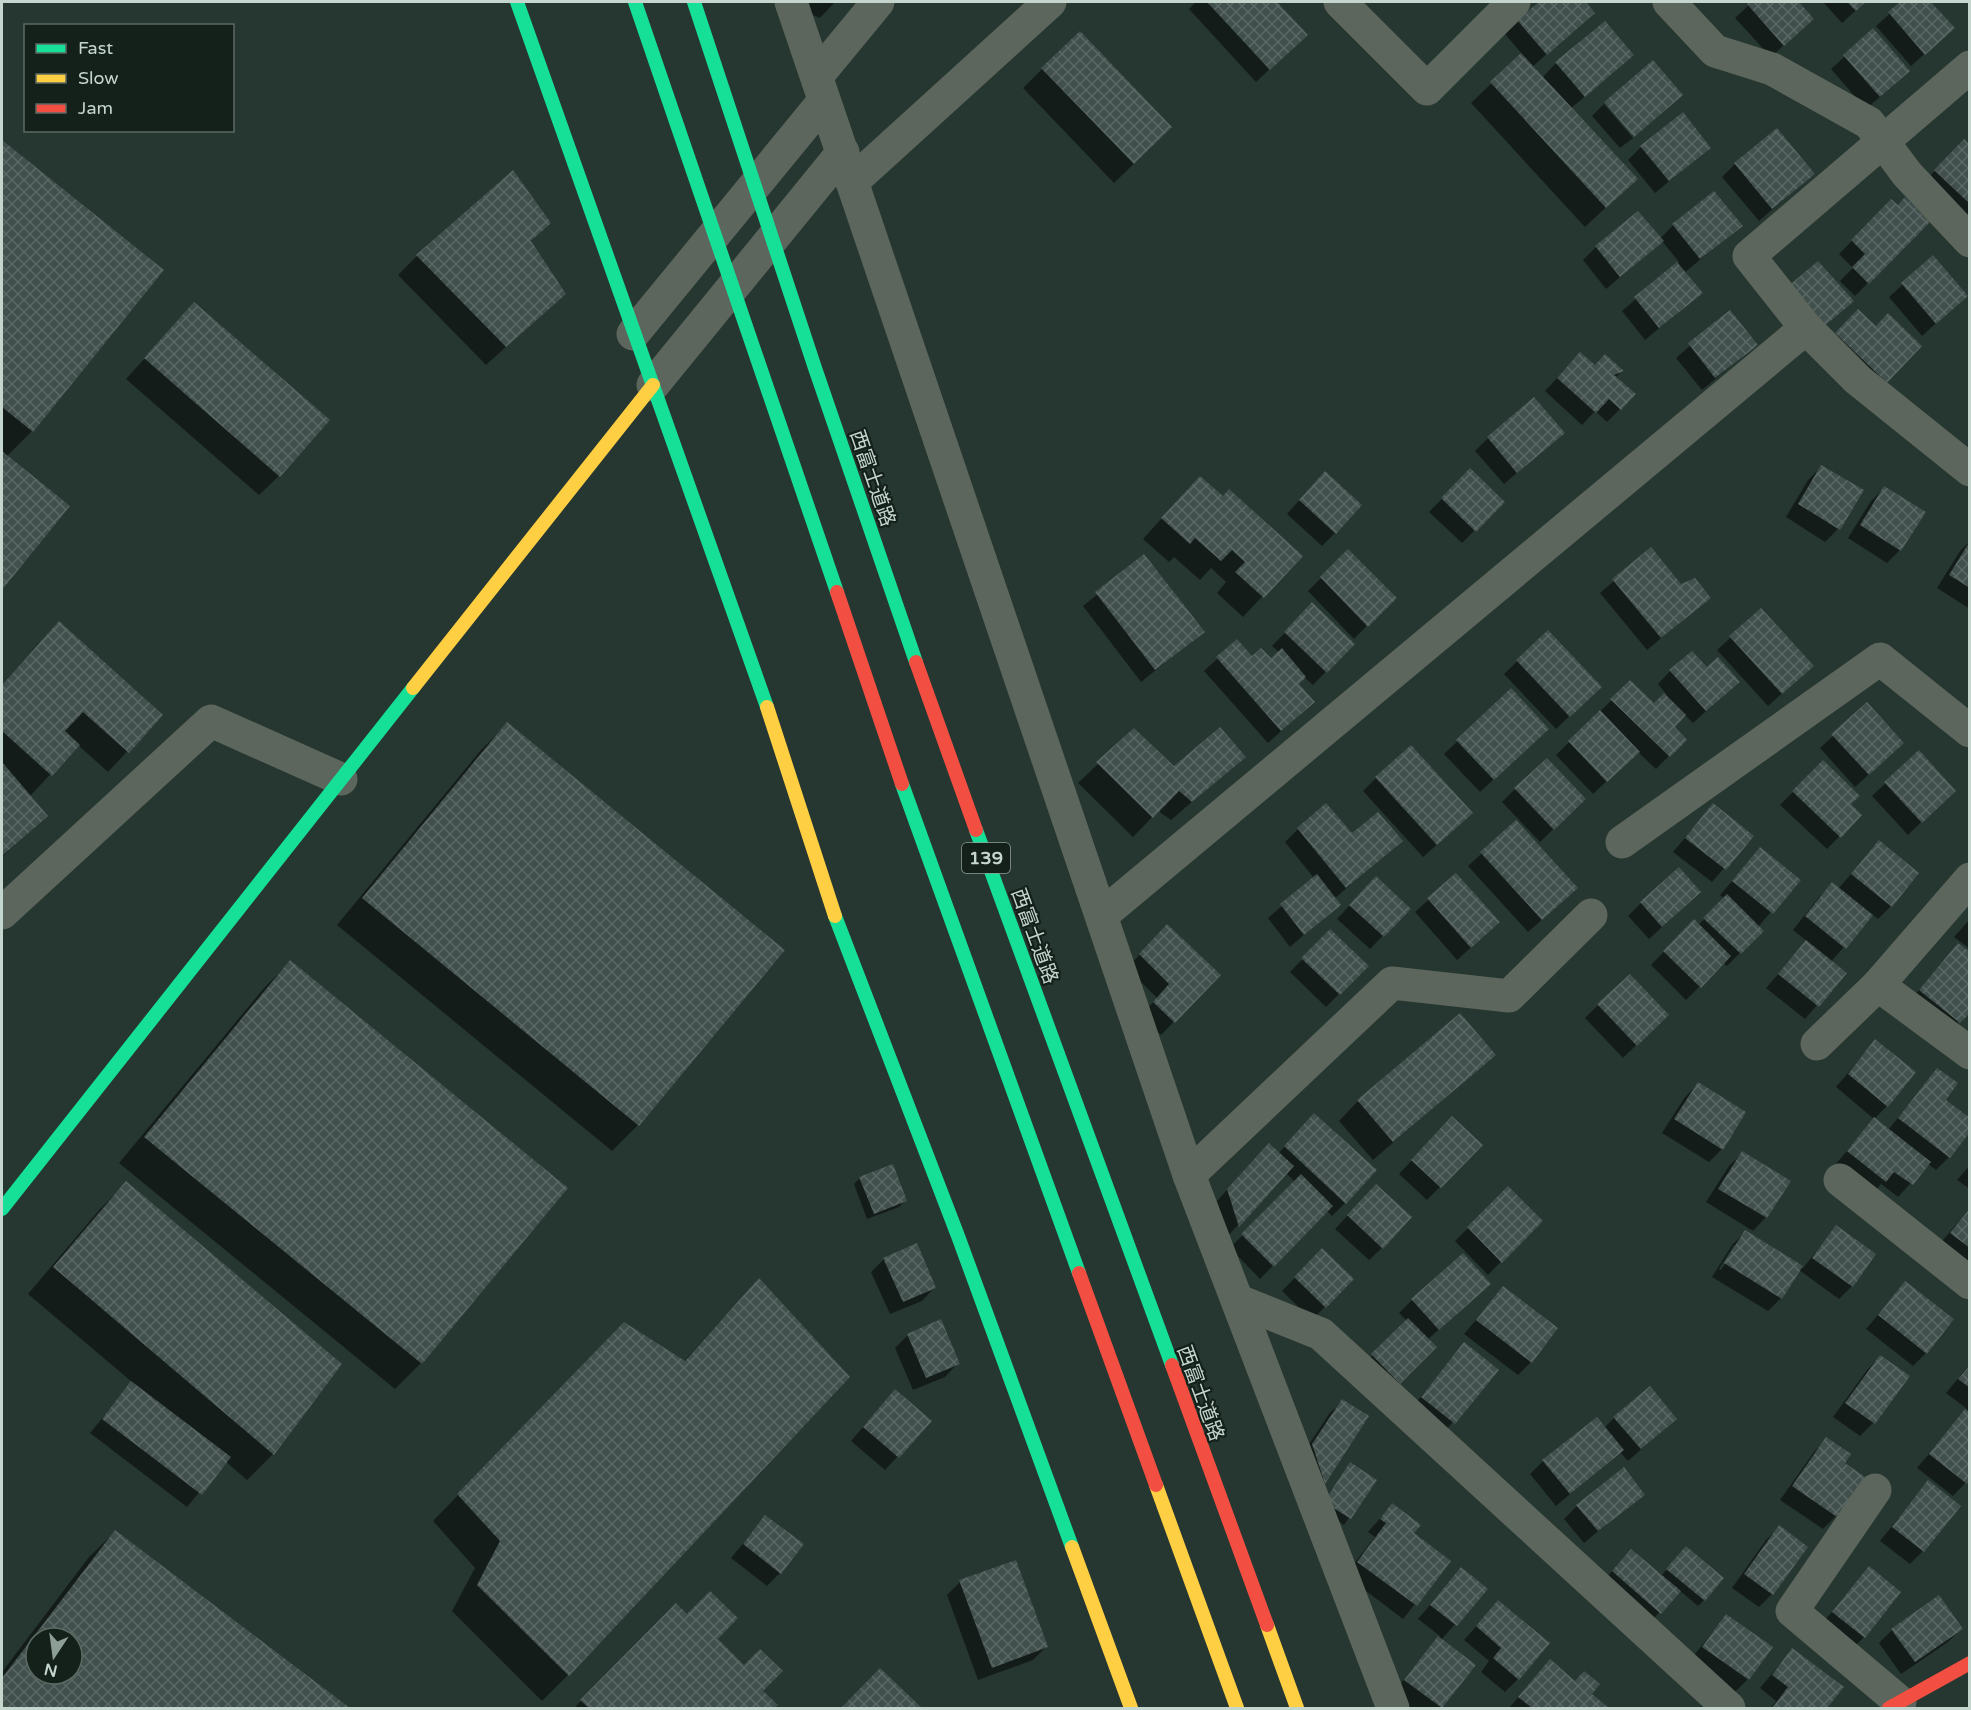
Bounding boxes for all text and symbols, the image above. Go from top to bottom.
legend [24,24,234,132]
text: Fast [78,37,113,59]
text: Slow [78,67,119,89]
text: Jam [78,97,113,119]
street label: 西富士道路 [844,427,900,530]
road number: 139 [962,843,1010,873]
street label: 西富士道路 [1006,885,1062,987]
street label: 西富士道路 [1172,1342,1228,1444]
north arrow [24,1626,84,1686]
text: N [42,1658,59,1681]

